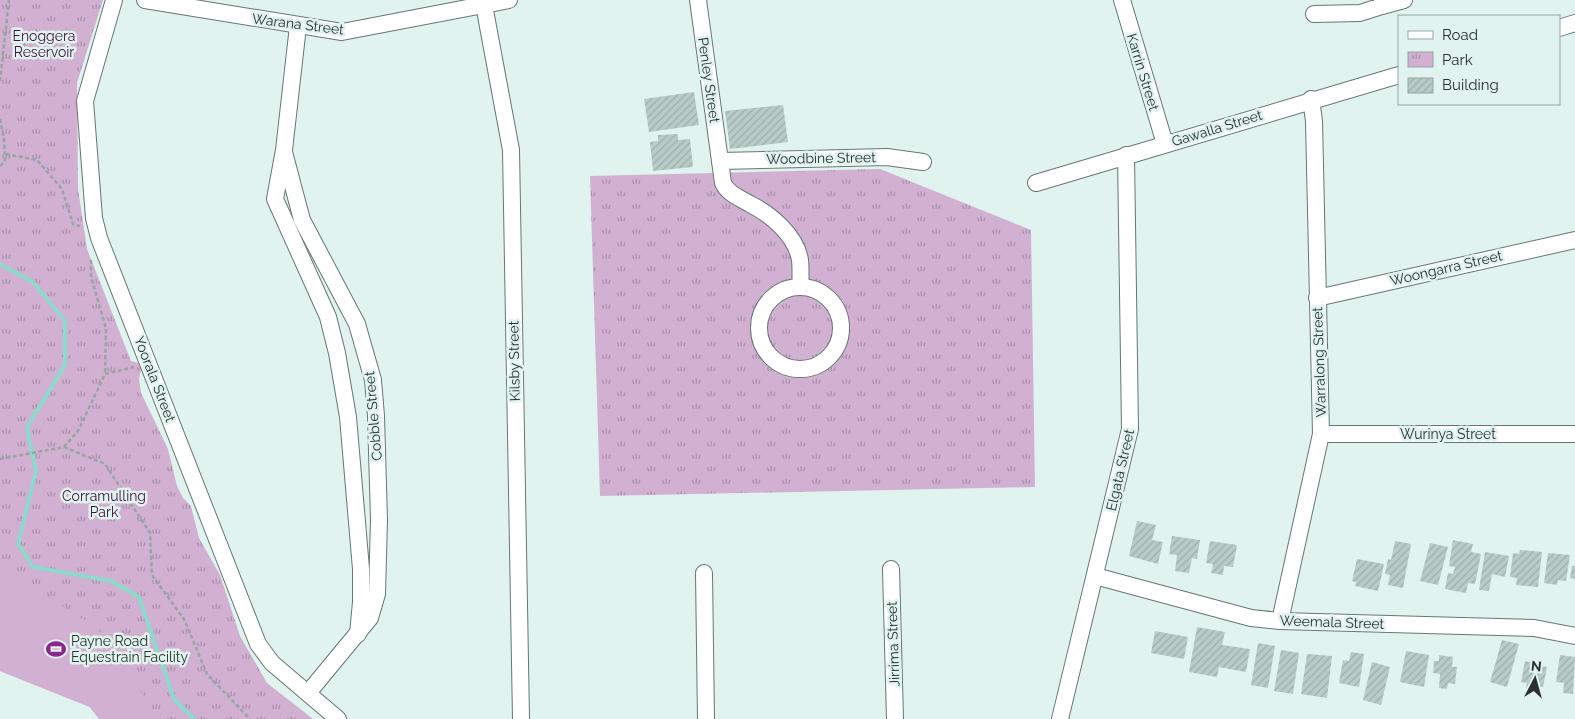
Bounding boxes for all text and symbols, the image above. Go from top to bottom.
street label: Warana Street [251,10,345,38]
legend [1398,15,1560,105]
text: Road [1442,26,1478,44]
park label: Enoggera Reservoir [13,28,75,60]
street label: Karrin Street [1124,31,1162,113]
street label: Penley Street [695,36,723,124]
text: Park [1442,51,1473,69]
text: Building [1442,76,1499,94]
street label: Gawalla Street [1170,107,1265,149]
street label: Woodbine Street [766,149,876,167]
street label: Woongarra Street [1388,247,1504,289]
street label: Warralong Street [1309,306,1329,417]
street label: Kilsby Street [505,320,523,401]
street label: Yoorala Street [131,334,179,425]
street label: Cobble Street [361,370,385,461]
street label: Wurinya Street [1400,426,1496,442]
street label: Elgata Street [1103,427,1137,512]
park label: Corramulling Park [62,488,146,520]
street label: Jirrima Street [884,601,902,687]
street label: Weemala Street [1280,612,1385,632]
place label: Payne Road Equestrain Facility [71,633,188,665]
sports icon: Payne Road Equestrain Facility [45,638,67,660]
north arrow [1510,654,1560,704]
text: N [1530,658,1543,675]

